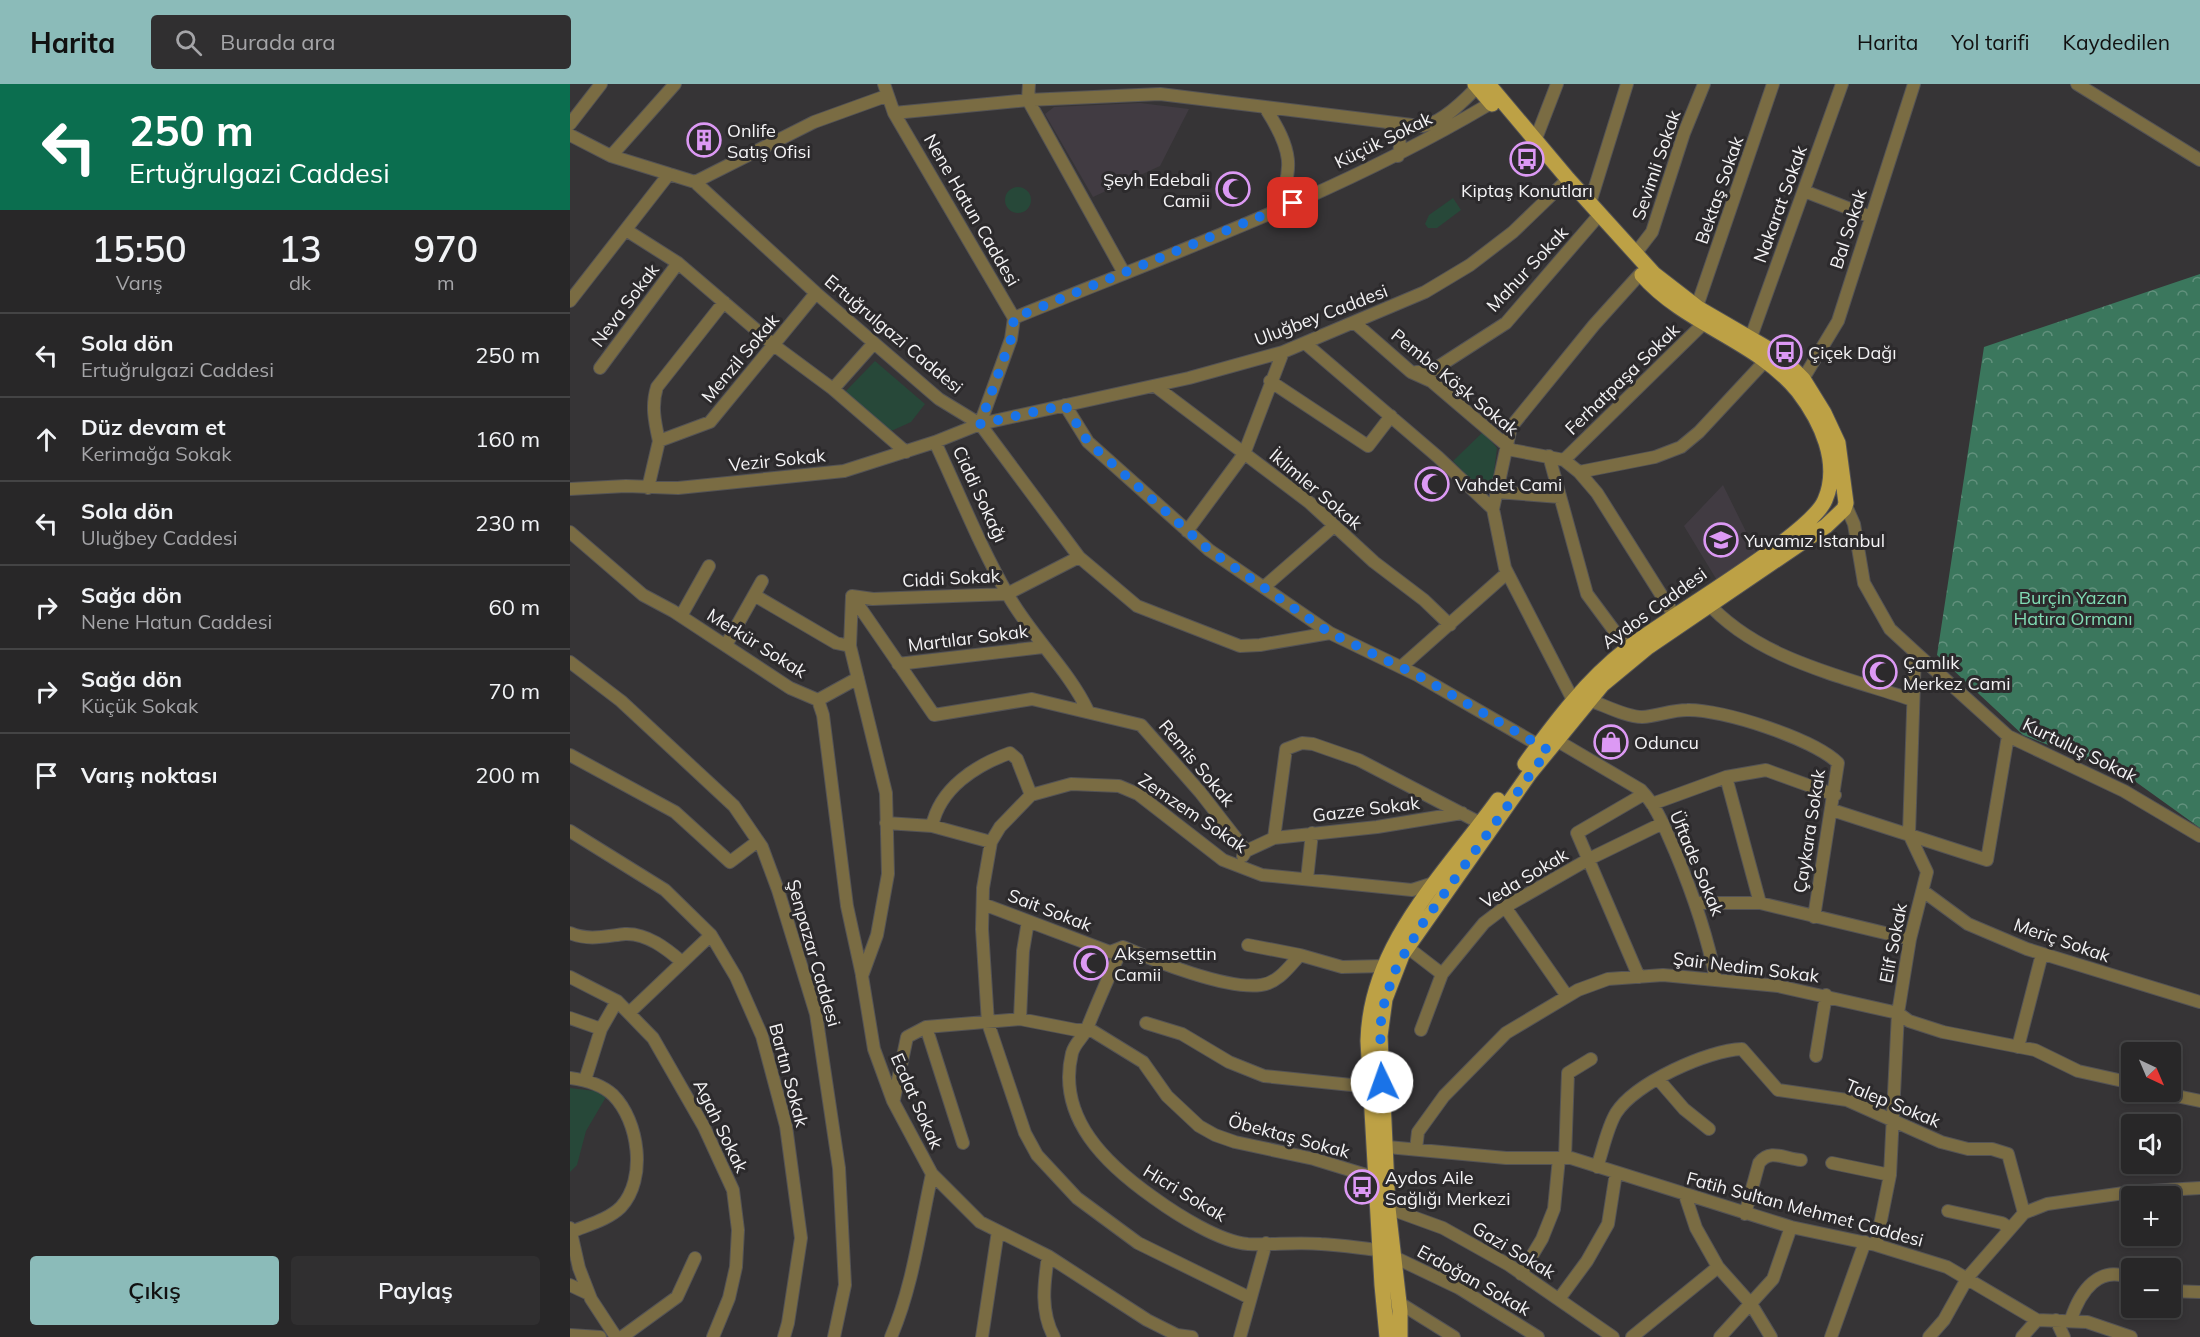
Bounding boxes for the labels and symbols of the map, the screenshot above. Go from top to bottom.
street label: Küçük Sokak [1330,106,1436,173]
street label: Sevimli Sokak [1626,106,1686,223]
place label: Onlife Satış Ofisi [727,119,811,163]
building icon: Onlife Satış Ofisi [686,122,722,158]
street label: Nene Hatun Caddesi [919,130,1025,290]
street label: Bektaş Sokak [1690,132,1748,247]
bus stop icon: Kiptaş Konutları [1509,141,1545,177]
street label: Nakarat Sokak [1748,141,1812,266]
place label: Şeyh Edebali Camii [1103,168,1210,212]
mosque icon: Şeyh Edebali Camii [1215,171,1251,207]
pin [1267,177,1318,228]
place label: Kiptaş Konutları [1461,179,1593,202]
street label: Bal Sokak [1824,185,1872,272]
street label: Mahur Sokak [1481,221,1573,317]
street label: Neva Sokak [586,258,664,351]
street label: Ertuğrulgazi Caddesi [820,269,968,399]
street label: Uluğbey Caddesi [1251,279,1391,351]
street label: Menzil Sokak [696,308,784,407]
street label: Ferhatpaşa Sokak [1560,318,1685,440]
street label: Pembe Köşk Sokak [1387,324,1524,441]
bus stop icon: Çiçek Dağı [1767,334,1803,370]
place label: Çiçek Dağı [1808,341,1896,364]
street label: Ciddi Sokağı [948,442,1012,546]
street label: Vezir Sokak [728,443,827,476]
street label: İklimler Sokak [1265,443,1368,535]
mosque icon: Vahdet Cami [1414,466,1450,502]
place label: Vahdet Cami [1455,473,1562,496]
school or university icon: Yuvamız İstanbul [1703,522,1739,558]
place label: Yuvamız İstanbul [1743,529,1885,552]
street label: Aydos Caddesi [1597,562,1711,654]
street label: Ciddi Sokak [901,564,1001,592]
park label: Burçin Yazan Hatıra Ormanı [2014,586,2132,630]
street label: Merkür Sokak [703,603,812,683]
street label: Martılar Sokak [907,619,1030,657]
place label: Çamlık Merkez Cami [1903,651,2011,695]
mosque icon: Çamlık Merkez Cami [1862,654,1898,690]
street label: Kurtuluş Sokak [2019,712,2142,788]
street label: Remis Sokak [1154,715,1241,812]
shop icon: Oduncu [1593,724,1629,760]
place label: Oduncu [1634,731,1699,754]
street label: Çaykara Sokak [1788,767,1830,895]
street label: Zemzem Sokak [1134,768,1252,858]
street label: Gazze Sokak [1311,791,1422,827]
street label: Üftade Sokak [1665,807,1730,920]
street label: Veda Sokak [1476,842,1573,913]
street label: Şenpazar Caddesi [782,877,846,1029]
street label: Sait Sokak [1005,883,1096,937]
street label: Elif Sokak [1874,900,1912,985]
street label: Meriç Sokak [2011,913,2114,967]
place label: Akşemsettin Camii [1114,942,1217,986]
mosque icon: Akşemsettin Camii [1073,945,1109,981]
street label: Şair Nedim Sokak [1672,947,1821,987]
street label: Bartın Sokak [764,1021,814,1130]
north arrow [2121,1042,2181,1102]
street label: Ecdat Sokak [886,1049,949,1153]
position arrow [1350,1050,1414,1114]
street label: Talep Sokak [1842,1073,1945,1133]
street label: Agah Sokak [689,1076,754,1177]
street label: Öbektaş Sokak [1226,1109,1353,1163]
street label: Hicri Sokak [1139,1159,1232,1227]
place label: Aydos Aile Sağlığı Merkezi [1385,1166,1510,1210]
street label: Fatih Sultan Mehmet Caddesi [1684,1166,1926,1252]
bus stop icon: Aydos Aile Sağlığı Merkezi [1344,1169,1380,1205]
street label: Gazi Sokak [1468,1216,1560,1284]
street label: Erdoğan Sokak [1413,1239,1535,1321]

